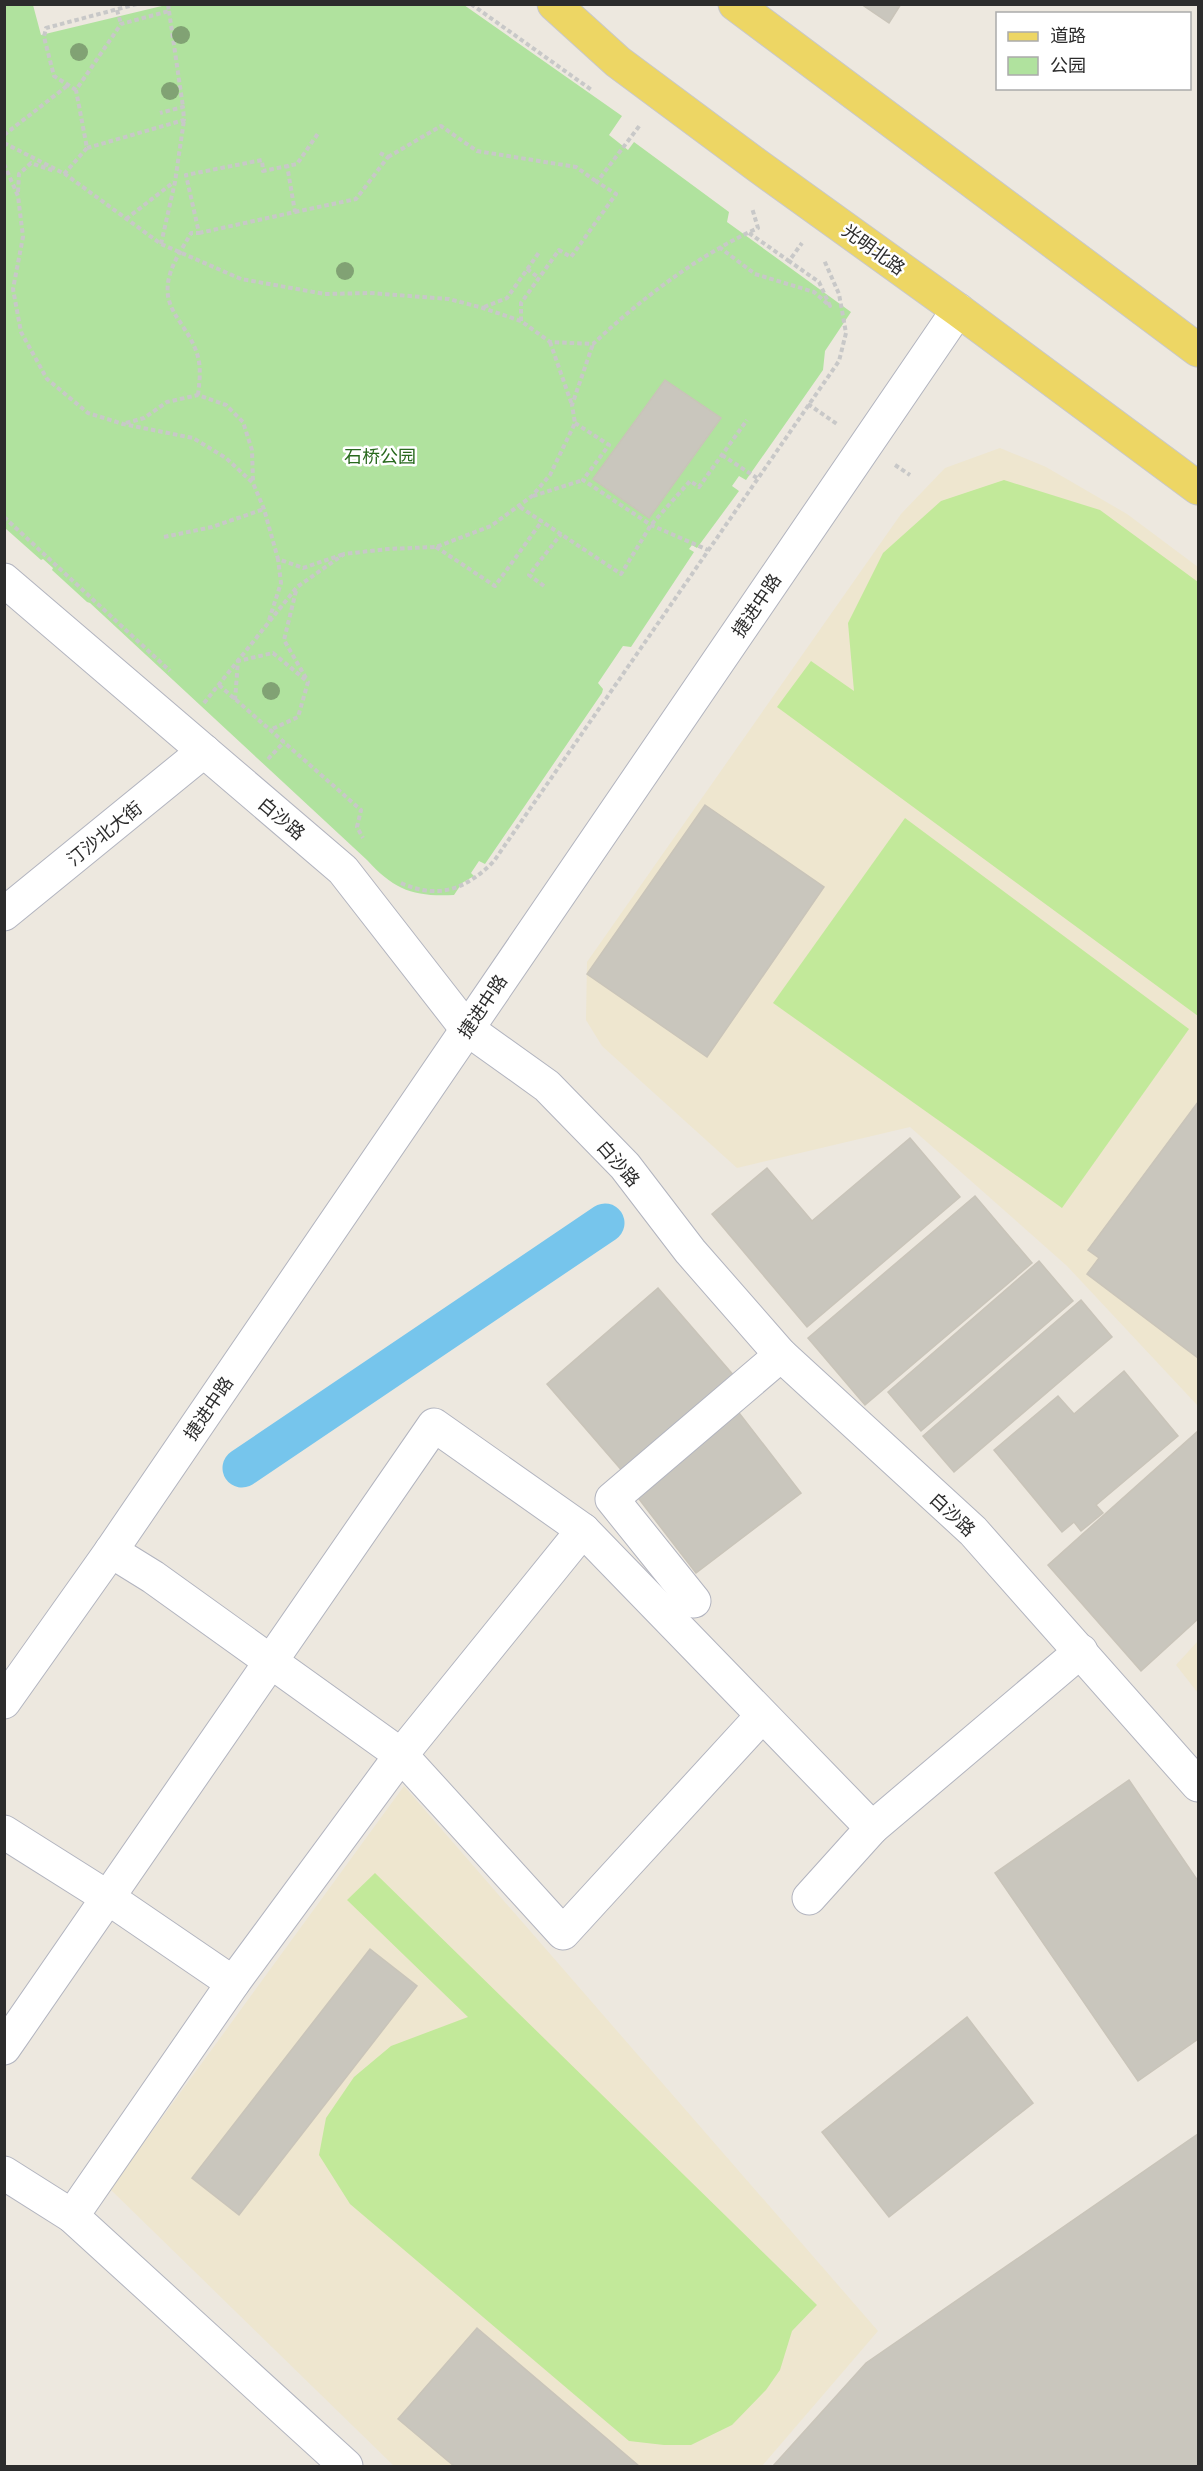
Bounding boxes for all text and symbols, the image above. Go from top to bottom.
legend [996,12,1191,90]
text: 道路 [1050,23,1086,47]
text: 公园 [1050,53,1086,77]
street label: 光明北路 [838,218,910,280]
park label: 石桥公园 [344,444,416,468]
street label: 捷进中路 [726,568,786,642]
street label: 白沙路 [254,791,310,845]
street label: 汀沙北大街 [61,795,147,871]
street label: 捷进中路 [452,969,512,1043]
street label: 白沙路 [592,1135,646,1191]
street label: 捷进中路 [178,1371,238,1445]
street label: 白沙路 [925,1487,981,1541]

